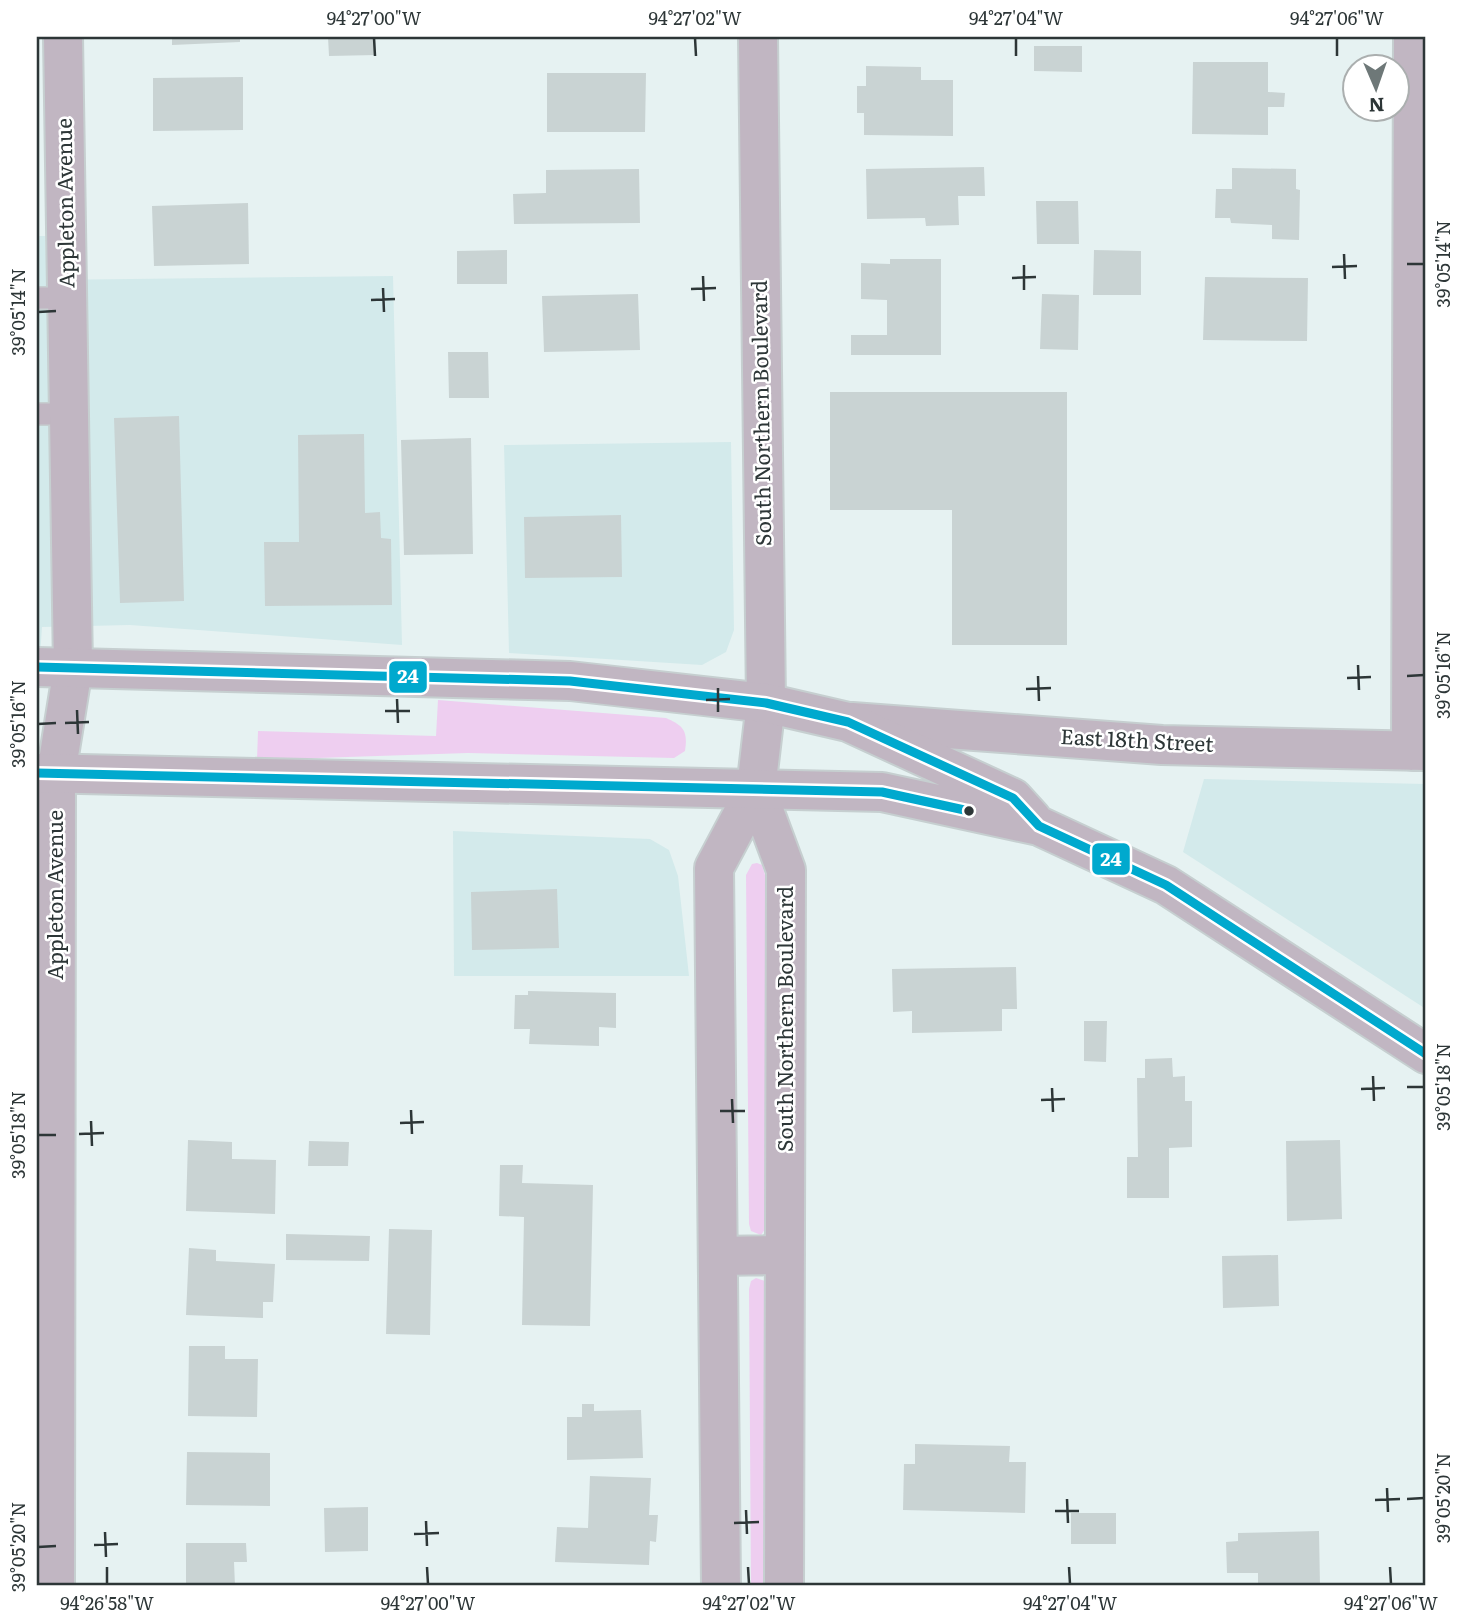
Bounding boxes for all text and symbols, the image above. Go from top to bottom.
text: 94°27'00"W [327,4,422,31]
text: 94°27'02"W [648,4,742,31]
text: 94°27'04"W [969,4,1063,31]
text: 94°27'06"W [1290,4,1384,31]
north arrow [1340,52,1410,122]
text: N [1368,92,1385,120]
street label: Appleton Avenue [47,118,80,288]
text: 39°05'14"N [1429,220,1456,308]
text: 39°05'14"N [4,268,31,356]
street label: South Northern Boulevard [742,280,777,546]
text: 39°05'16"N [1429,631,1456,719]
line badge: 24 [388,660,428,694]
text: 24 [397,661,419,689]
text: 39°05'16"N [4,680,31,768]
street label: East 18th Street [1060,719,1215,758]
unlabelled marker [962,804,976,818]
street label: Appleton Avenue [38,810,69,980]
line badge: 24 [1091,842,1131,876]
text: 24 [1100,844,1122,872]
street label: South Northern Boulevard [768,886,799,1152]
text: 39°05'18"N [1429,1043,1456,1131]
text: 39°05'18"N [4,1091,31,1179]
text: 39°05'20"N [1429,1453,1456,1543]
text: 39°05'20"N [4,1502,31,1592]
text: 94°26'58"W [60,1589,154,1616]
text: 94°27'00"W [381,1589,476,1616]
text: 94°27'02"W [702,1589,796,1616]
text: 94°27'04"W [1023,1589,1117,1616]
text: 94°27'06"W [1344,1589,1438,1616]

